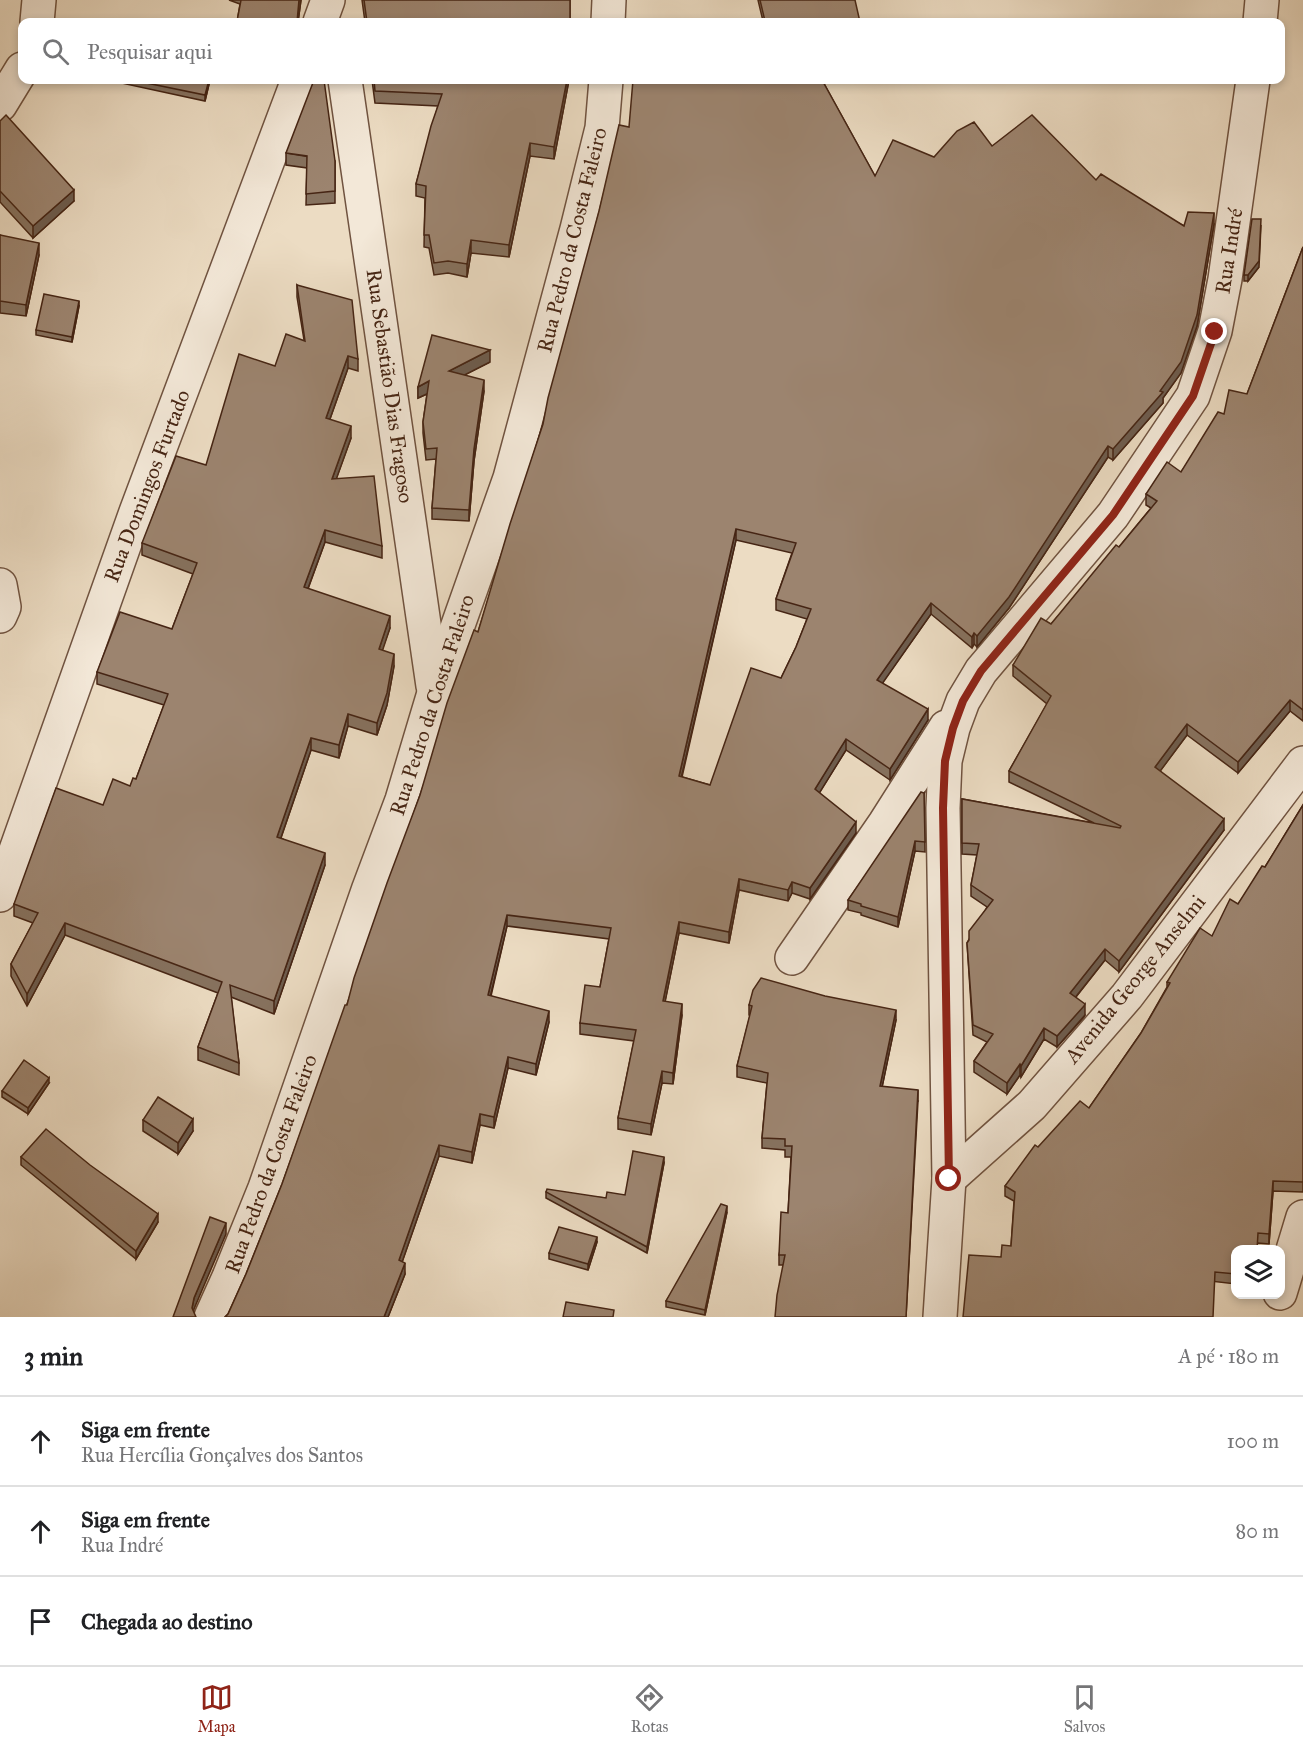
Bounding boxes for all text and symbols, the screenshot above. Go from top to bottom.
search box [18,18,1285,84]
icon: search [39,35,72,68]
text: Pesquisar aqui [87,38,212,65]
street label: Rua Pedro da Costa Faleiro [531,124,613,355]
street label: Rua Indré [1209,206,1249,296]
street label: Rua Sebastião Dias Fragoso [361,267,419,505]
route end [1201,318,1227,344]
street label: Rua Domingos Furtado [98,386,196,586]
street label: Rua Pedro da Costa Faleiro [384,591,480,819]
street label: Avenida George Anselmi [1058,889,1211,1069]
street label: Rua Pedro da Costa Faleiro [219,1051,323,1277]
route start [935,1165,961,1191]
map controls [1231,1245,1285,1299]
button: layers [1231,1245,1285,1299]
text: 3 min [24,1340,83,1372]
text: A pé · 180 m [1179,1344,1279,1368]
text: Siga em frente [81,1416,210,1443]
icon: ahead [24,1425,57,1458]
text: 100 m [1227,1429,1279,1453]
text: Rua Hercília Gonçalves dos Santos [81,1443,363,1467]
text: Siga em frente [81,1506,210,1533]
icon: ahead [24,1515,57,1548]
text: 80 m [1236,1519,1279,1543]
text: Rua Indré [81,1533,163,1557]
icon: arrive [24,1605,57,1638]
text: Chegada ao destino [81,1608,252,1635]
tab: Mapa [198,1681,236,1736]
tab: Rotas [631,1681,668,1736]
tab: Salvos [1064,1681,1105,1736]

